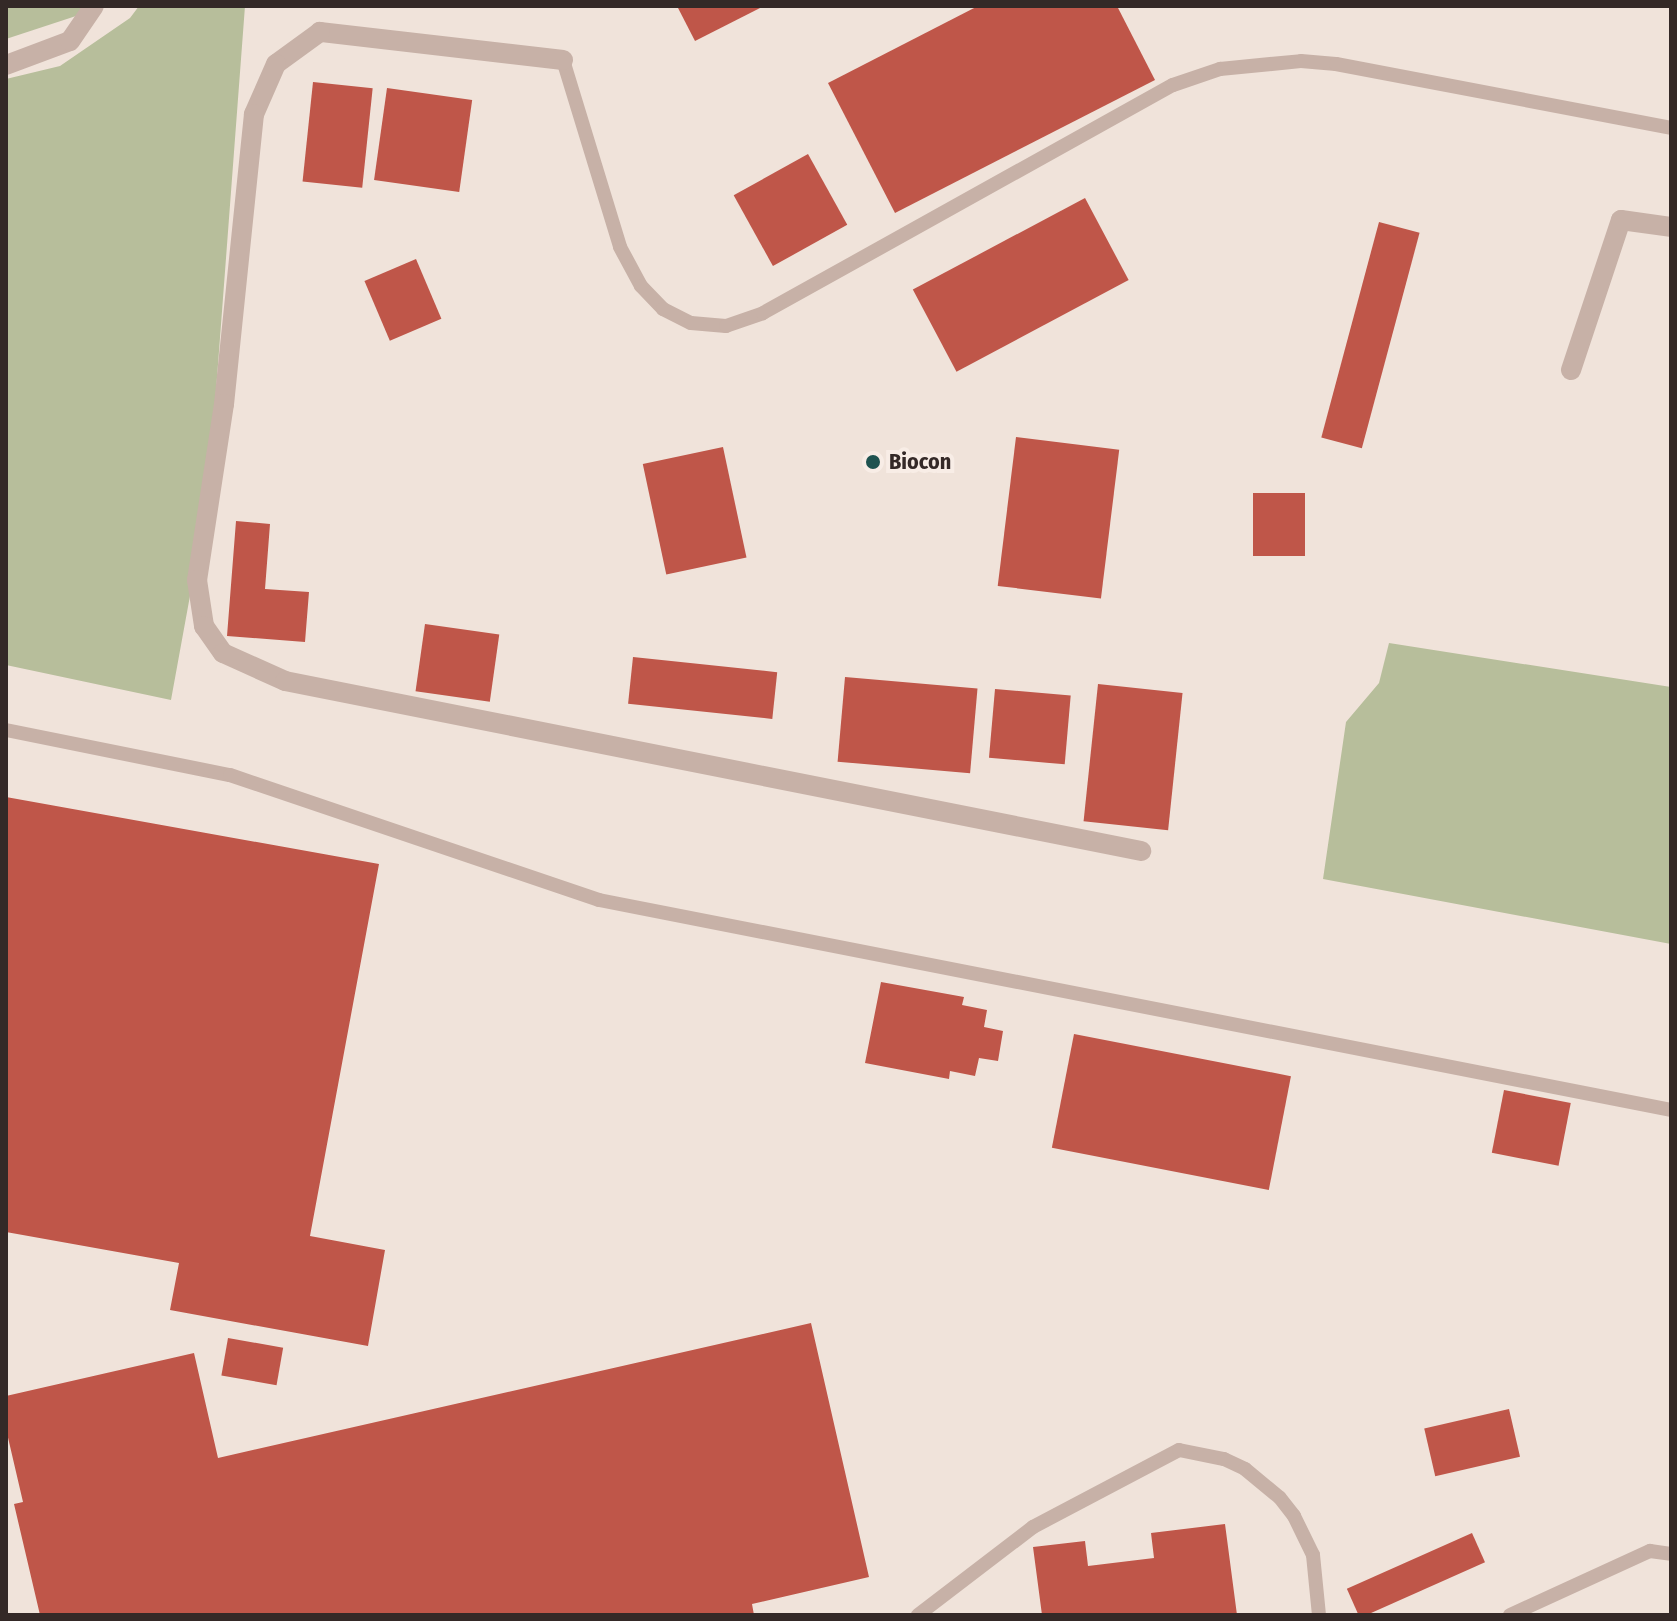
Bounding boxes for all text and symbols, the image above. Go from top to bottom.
place label: Biocon [889,449,951,475]
marker: Biocon [864,453,882,471]

